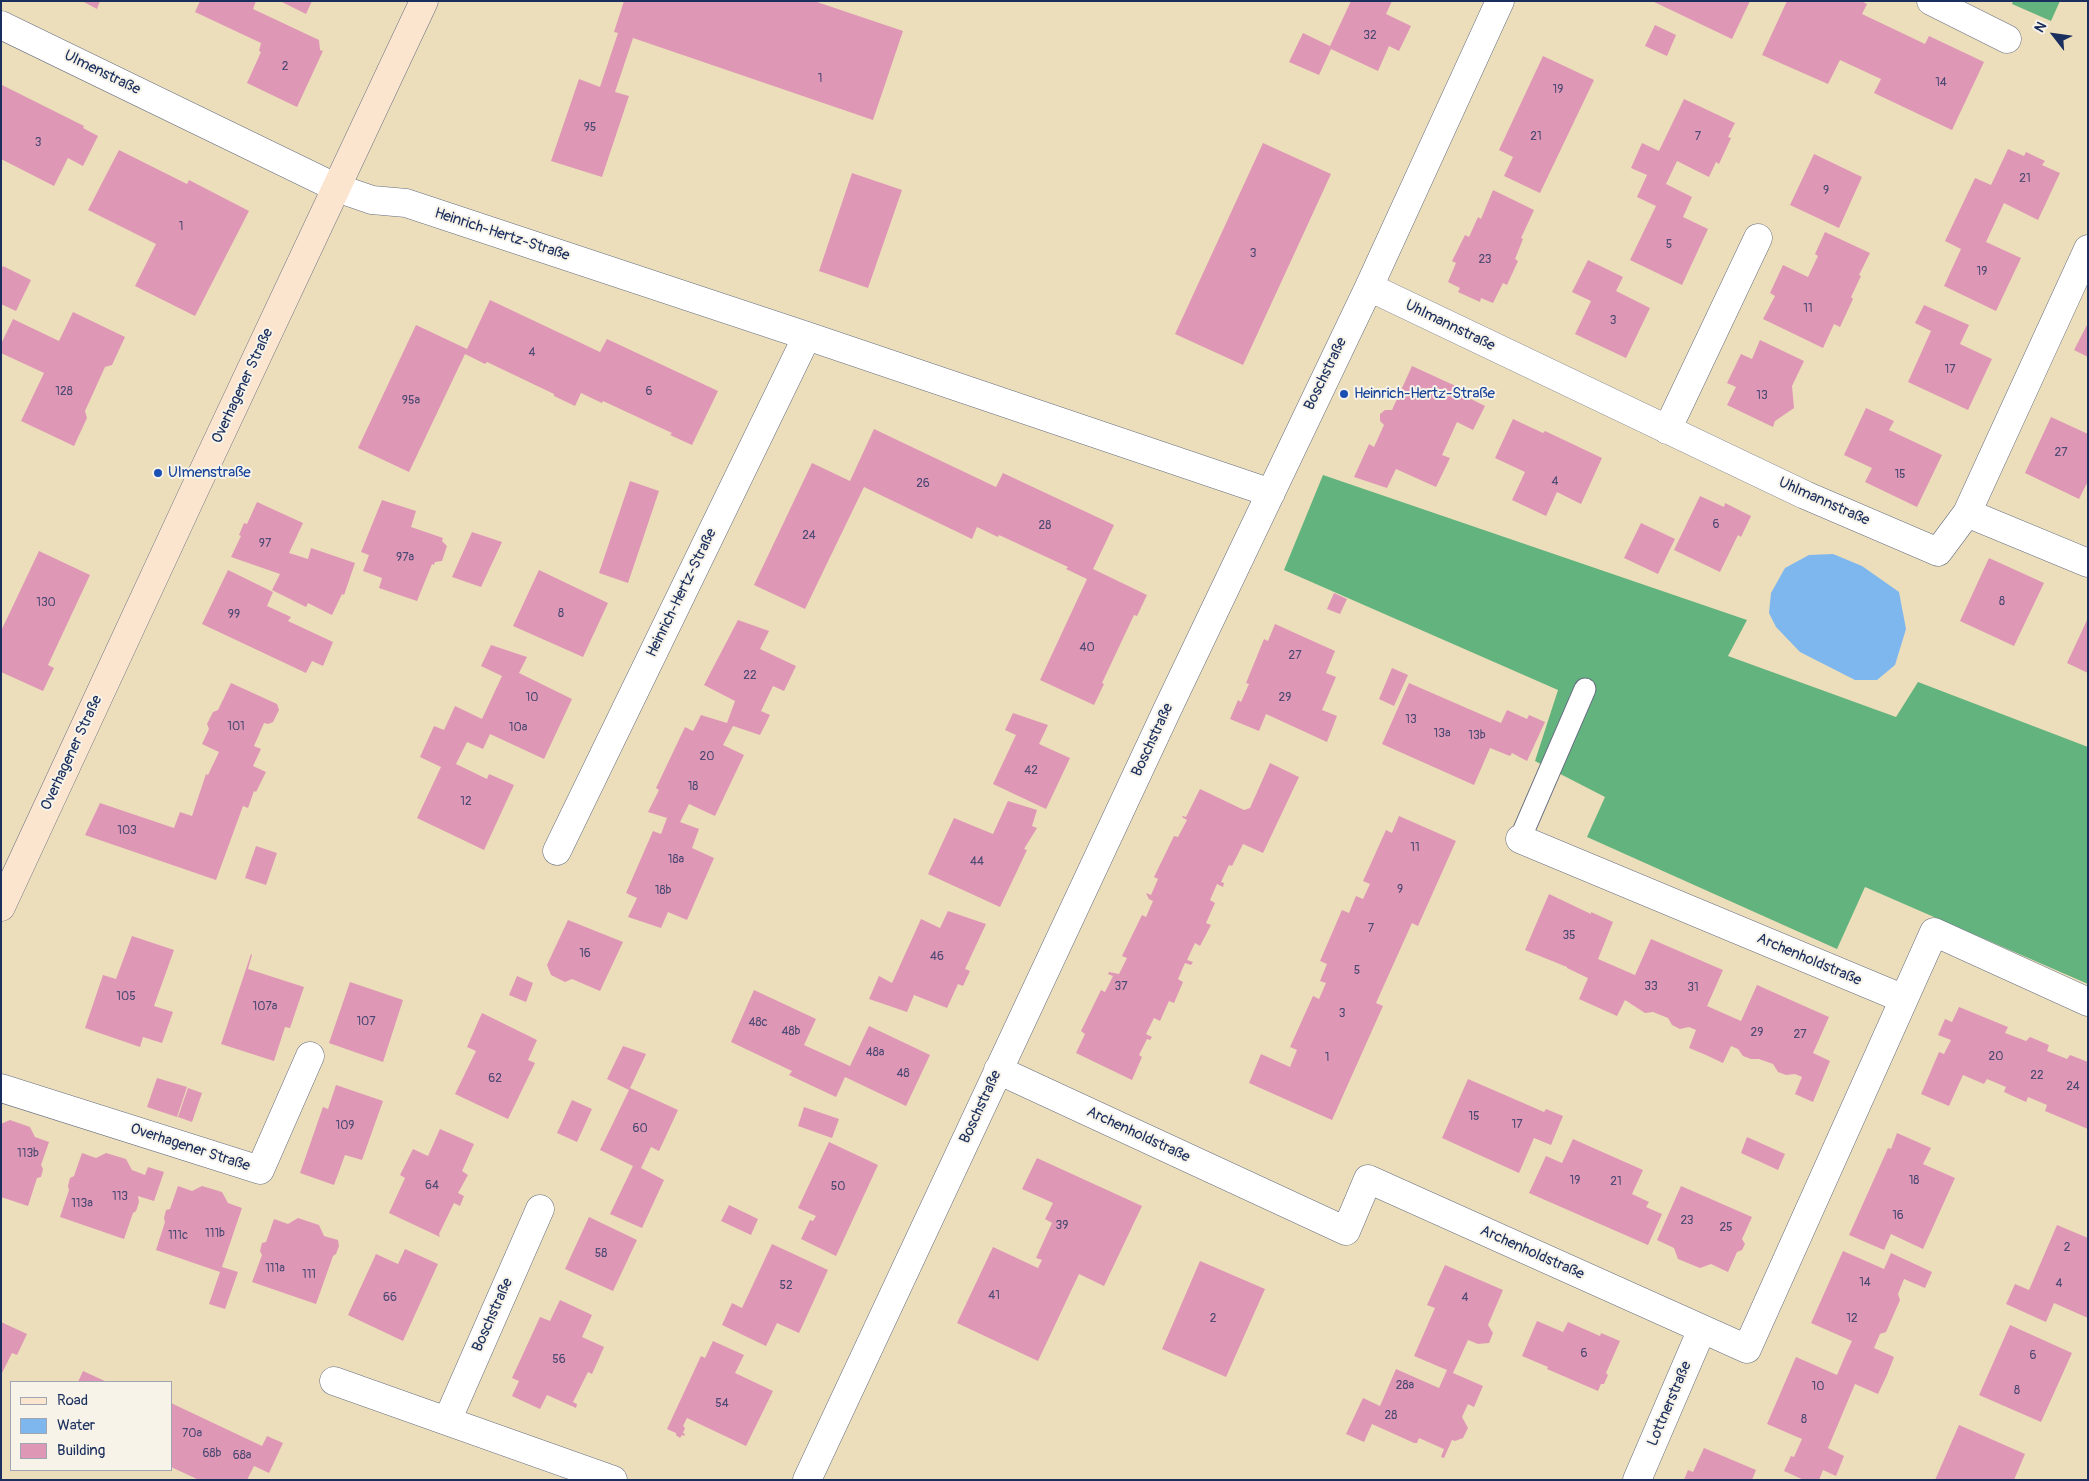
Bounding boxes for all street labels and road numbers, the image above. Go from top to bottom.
street label: Ulmenstraße [61,47,143,99]
street label: Heinrich-Hertz-Straße [432,205,572,265]
street label: Uhlmannstraße [1402,296,1498,356]
street label: Overhagener Straße [208,326,278,446]
street label: Boschstraße [1301,335,1351,413]
street label: Uhlmannstraße [1776,474,1872,530]
street label: Heinrich-Hertz-Straße [643,526,721,660]
street label: Overhagener Straße [37,693,107,813]
street label: Boschstraße [1128,701,1178,779]
street label: Archenholdstraße [1754,930,1864,990]
street label: Boschstraße [956,1068,1006,1146]
street label: Archenholdstraße [1083,1103,1193,1167]
street label: Overhagener Straße [128,1120,252,1176]
street label: Archenholdstraße [1477,1222,1587,1284]
street label: Boschstraße [469,1275,517,1355]
street label: Lottnerstraße [1644,1359,1696,1449]

